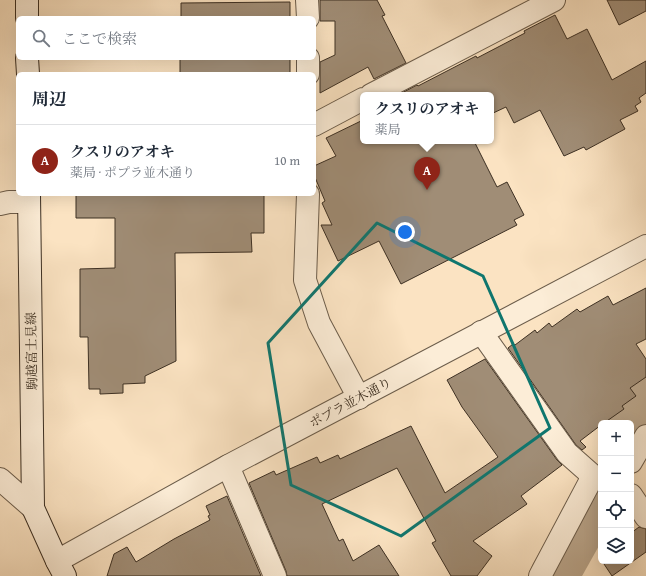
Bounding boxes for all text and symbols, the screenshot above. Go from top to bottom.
search box [16,16,316,60]
icon: search [30,27,52,49]
text: ここで検索 [62,28,137,49]
text: 周辺 [32,86,66,111]
popup [360,92,494,144]
text: クスリのアオキ [375,98,479,119]
text: 薬局 [375,120,401,139]
text: クスリのアオキ [70,141,175,162]
text: A [41,151,49,170]
text: 10 m [274,151,300,170]
pin: A [414,157,440,190]
text: 薬局 · ポプラ並木通り [70,163,195,182]
your location [395,222,415,242]
street label: 駒越富士見線 [21,312,42,390]
street label: ポプラ並木通り [306,373,395,432]
map controls [598,420,634,564]
button: + [598,420,634,456]
button: − [598,456,634,492]
button: locate [598,492,634,528]
button: layers [598,528,634,564]

